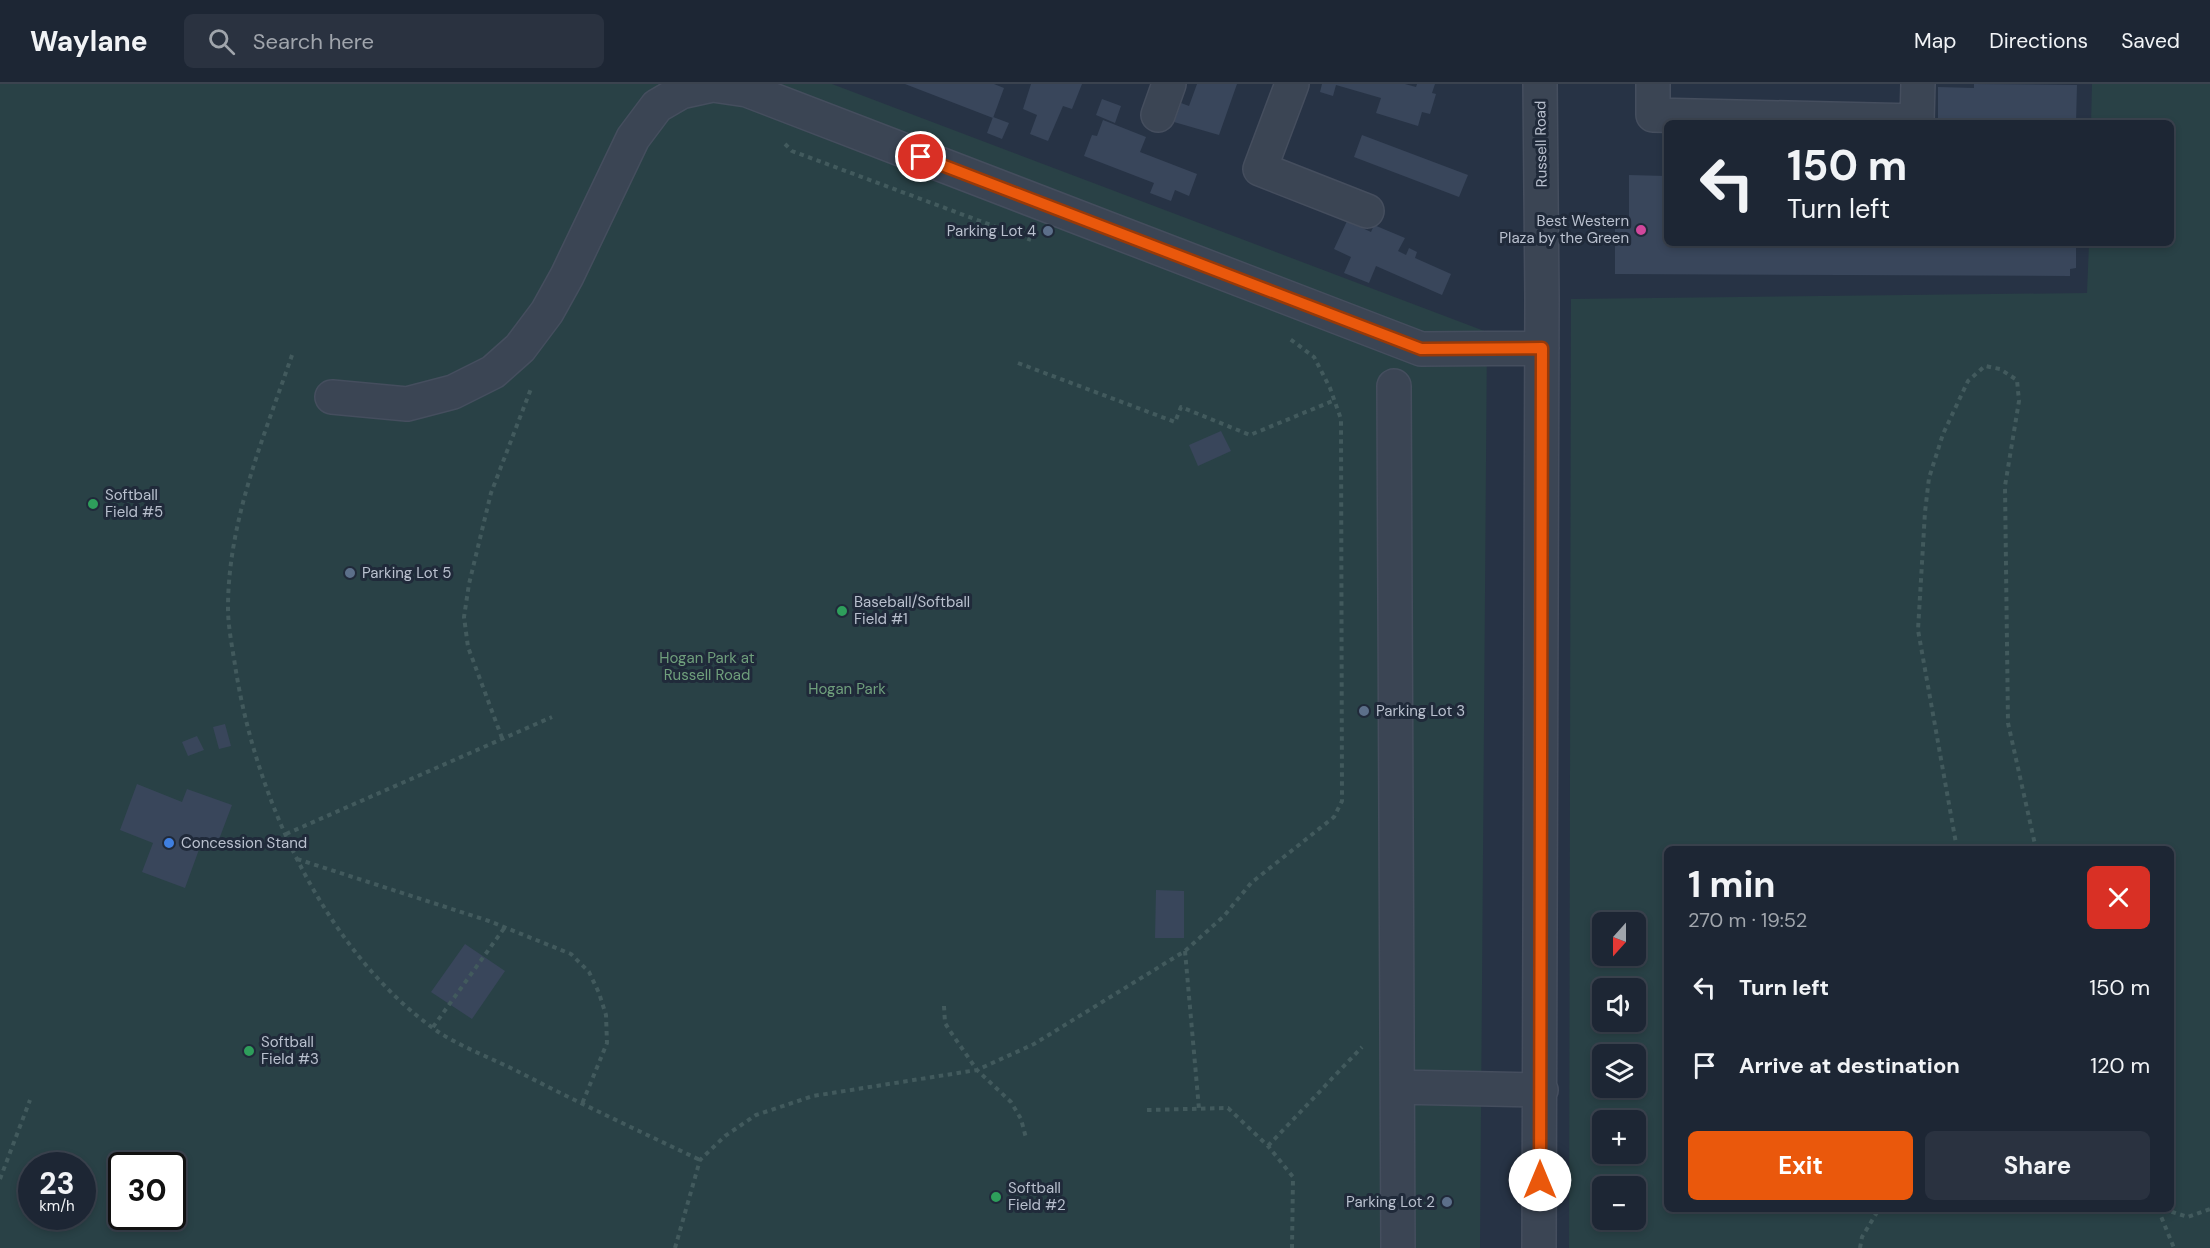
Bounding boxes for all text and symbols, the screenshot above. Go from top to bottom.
search box [184,14,604,68]
text: Waylane [30,23,148,60]
icon: search [205,25,238,58]
text: Search here [253,27,374,56]
text: Map [1914,27,1956,55]
text: Directions [1989,27,2088,55]
text: Saved [2121,27,2180,55]
street label: Russell Road [1530,100,1552,188]
pin [895,131,946,182]
text: 150 m [1787,138,1907,193]
icon: arrive [904,140,937,173]
icon: left [1688,144,1766,222]
text: Turn left [1787,191,1890,226]
place label: Best Western Plaza by the Green [1499,211,1629,248]
place label: Parking Lot 4 [947,221,1036,241]
marker: Best Western Plaza by the Green [1634,223,1648,237]
marker: Parking Lot 4 [1041,224,1055,238]
place label: Softball Field #5 [105,485,163,522]
marker: Softball Field #5 [86,497,100,511]
place label: Parking Lot 5 [362,563,451,583]
marker: Parking Lot 5 [343,566,357,580]
place label: Baseball/Softball Field #1 [854,592,970,629]
marker: Baseball/Softball Field #1 [835,604,849,618]
park label: Hogan Park at Russell Road [659,648,755,685]
park label: Hogan Park [808,679,886,699]
place label: Parking Lot 3 [1376,701,1465,721]
marker: Parking Lot 3 [1357,704,1371,718]
place label: Concession Stand [181,833,307,853]
marker: Concession Stand [162,836,176,850]
text: 1 min [1688,861,1776,908]
button: close [2087,866,2150,929]
text: 270 m · 19:52 [1688,907,1807,933]
north arrow [1592,912,1646,966]
map controls [1592,912,1646,1230]
icon: left [1688,971,1721,1004]
text: Turn left [1739,973,1829,1002]
text: 150 m [2089,973,2150,1002]
button: sound [1592,978,1646,1032]
place label: Softball Field #3 [261,1032,319,1069]
marker: Softball Field #3 [242,1044,256,1058]
button: layers [1592,1044,1646,1098]
icon: arrive [1688,1049,1721,1082]
text: Arrive at destination [1739,1051,1960,1080]
text: 120 m [2090,1051,2150,1080]
button: + [1592,1110,1646,1164]
button: Exit [1688,1131,1913,1200]
button: Share [1925,1131,2150,1200]
position arrow [1508,1148,1572,1212]
speed limit sign: 30 [108,1152,186,1230]
text: 23 [39,1164,75,1203]
button: − [1592,1176,1646,1230]
place label: Softball Field #2 [1008,1178,1066,1215]
marker: Softball Field #2 [989,1190,1003,1204]
place label: Parking Lot 2 [1346,1192,1435,1212]
marker: Parking Lot 2 [1440,1195,1454,1209]
text: km/h [39,1196,75,1216]

